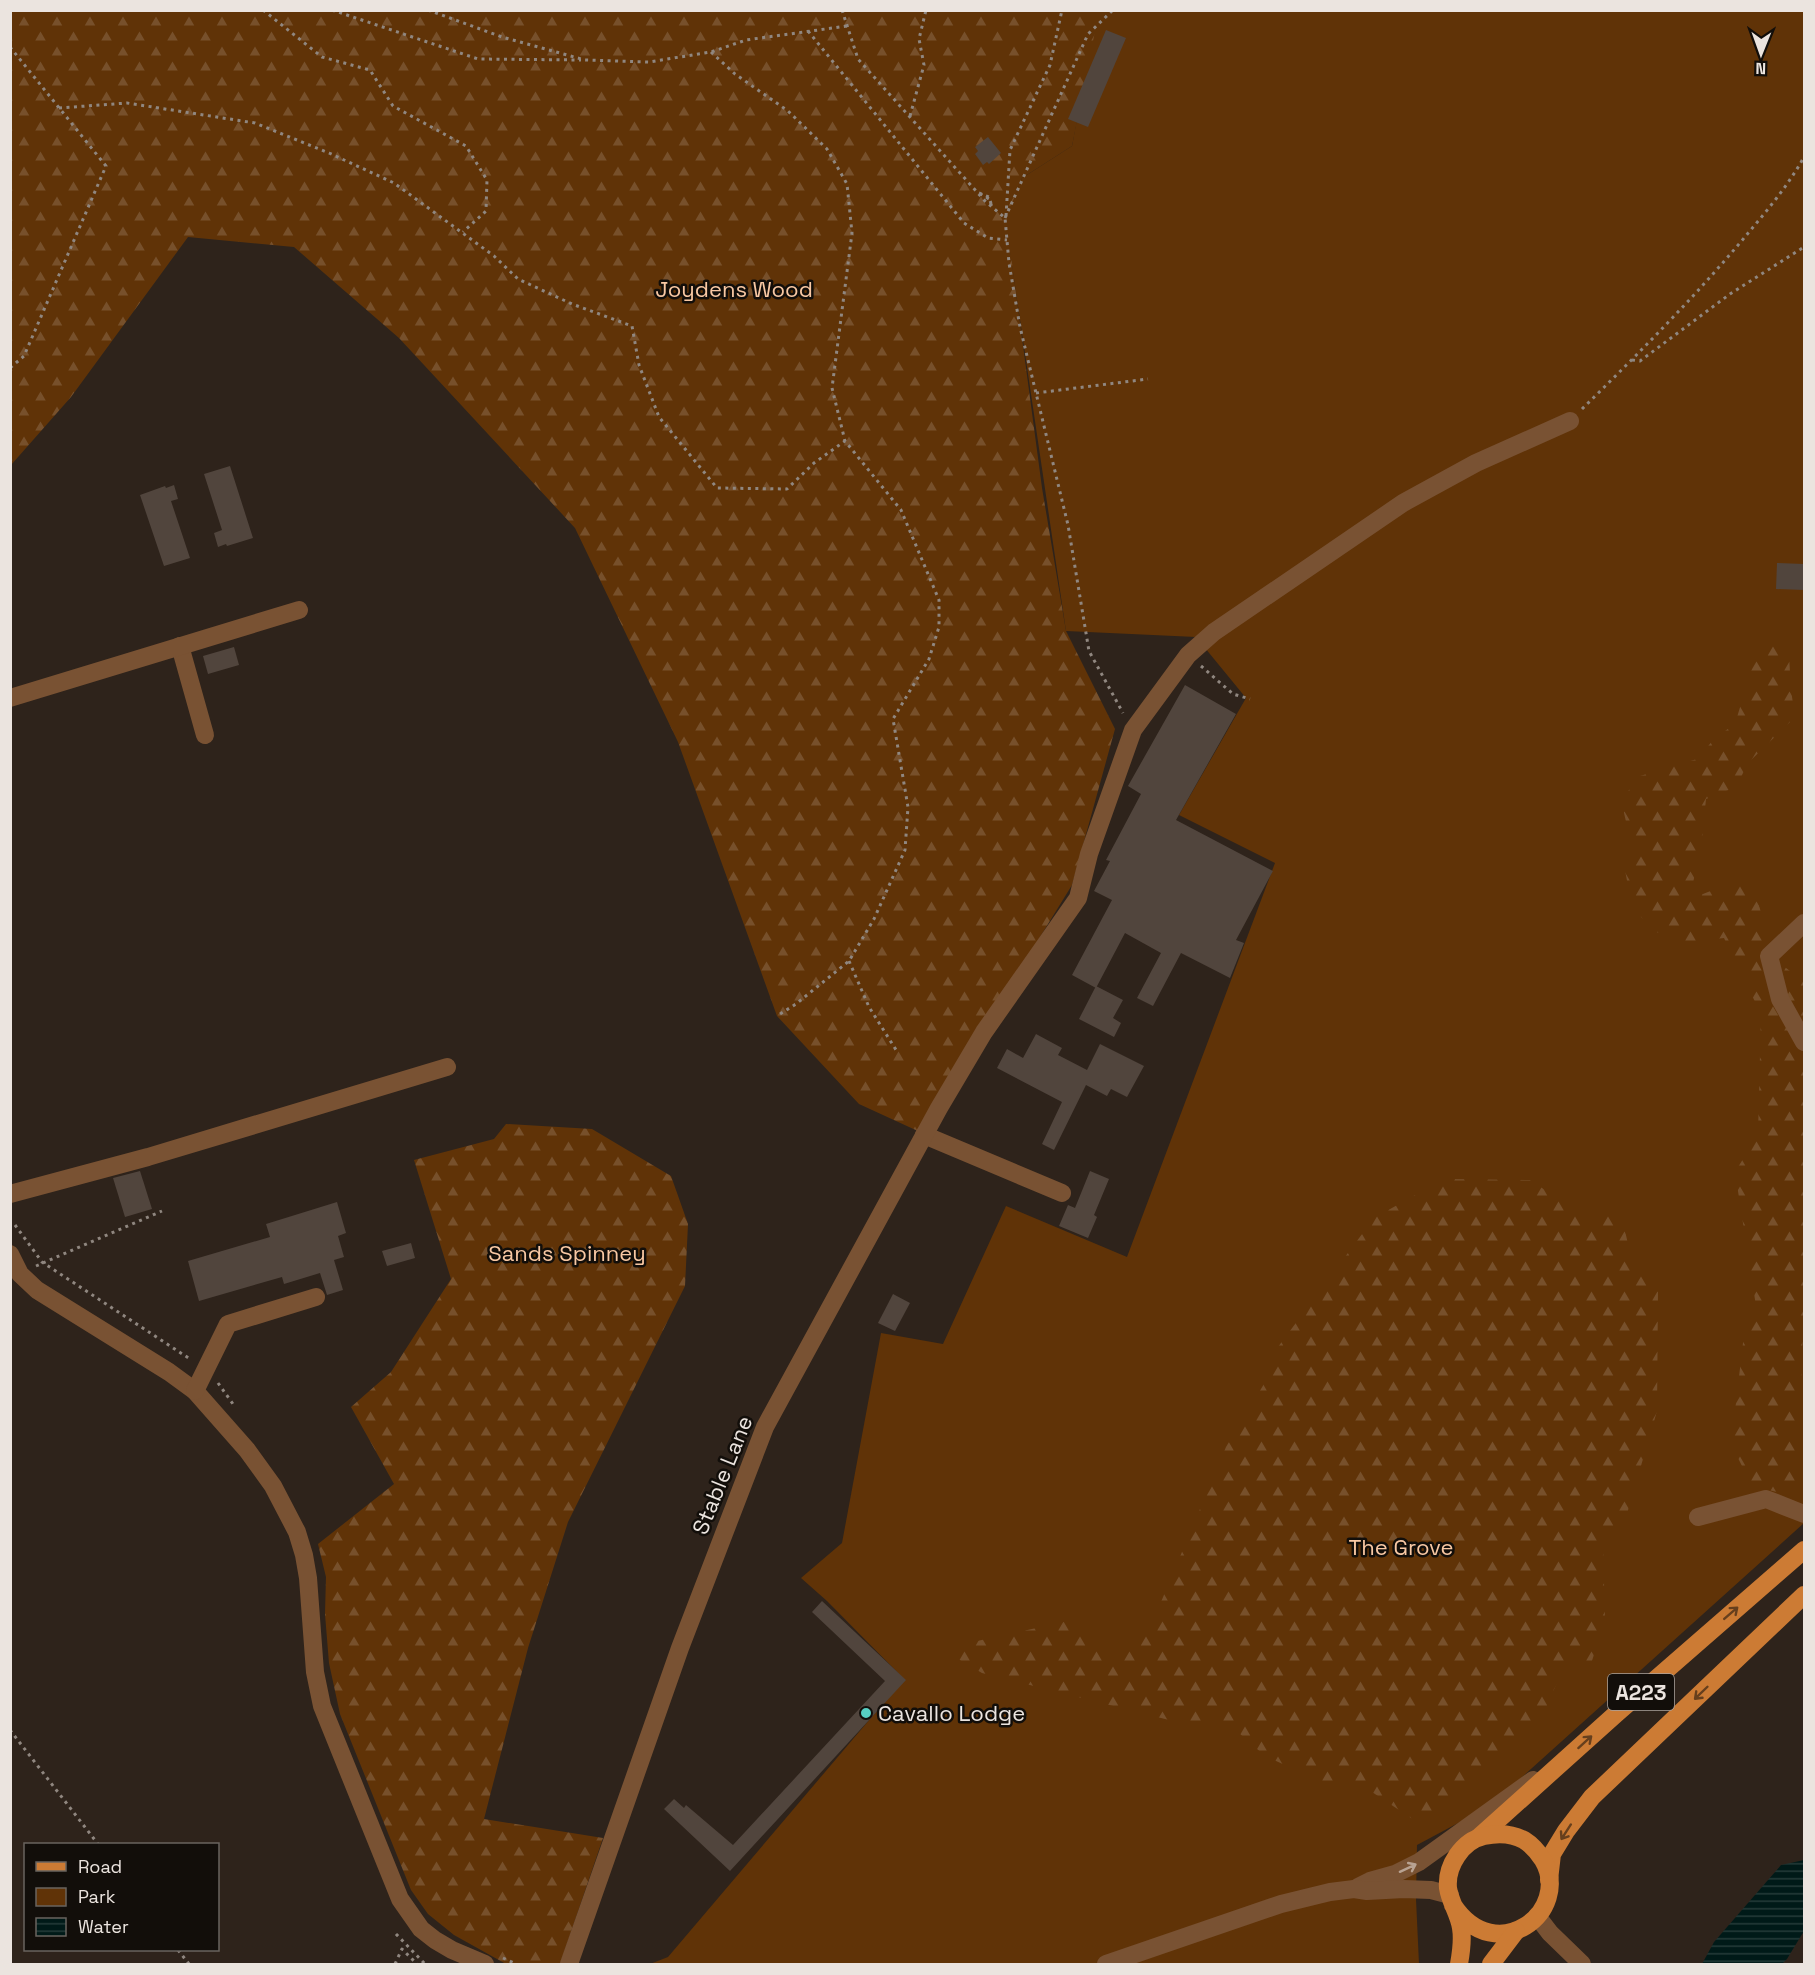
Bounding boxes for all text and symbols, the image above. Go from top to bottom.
north arrow [1731,24,1791,84]
text: N [1755,58,1766,79]
park label: Joydens Wood [655,275,813,303]
park label: Sands Spinney [488,1239,646,1267]
street label: Stable Lane [685,1412,759,1538]
park label: The Grove [1348,1533,1454,1561]
one-way arrow [1724,1606,1739,1620]
road number: A223 [1608,1674,1674,1710]
one-way arrow [1694,1686,1709,1700]
place label: Cavallo Lodge [878,1699,1025,1727]
marker: Cavallo Lodge [859,1706,873,1720]
one-way arrow [1577,1735,1592,1749]
one-way arrow [1559,1824,1572,1841]
legend [24,1843,219,1951]
text: Road [78,1855,122,1878]
one-way arrow [1398,1861,1416,1873]
text: Park [78,1885,116,1908]
text: Water [78,1915,129,1938]

